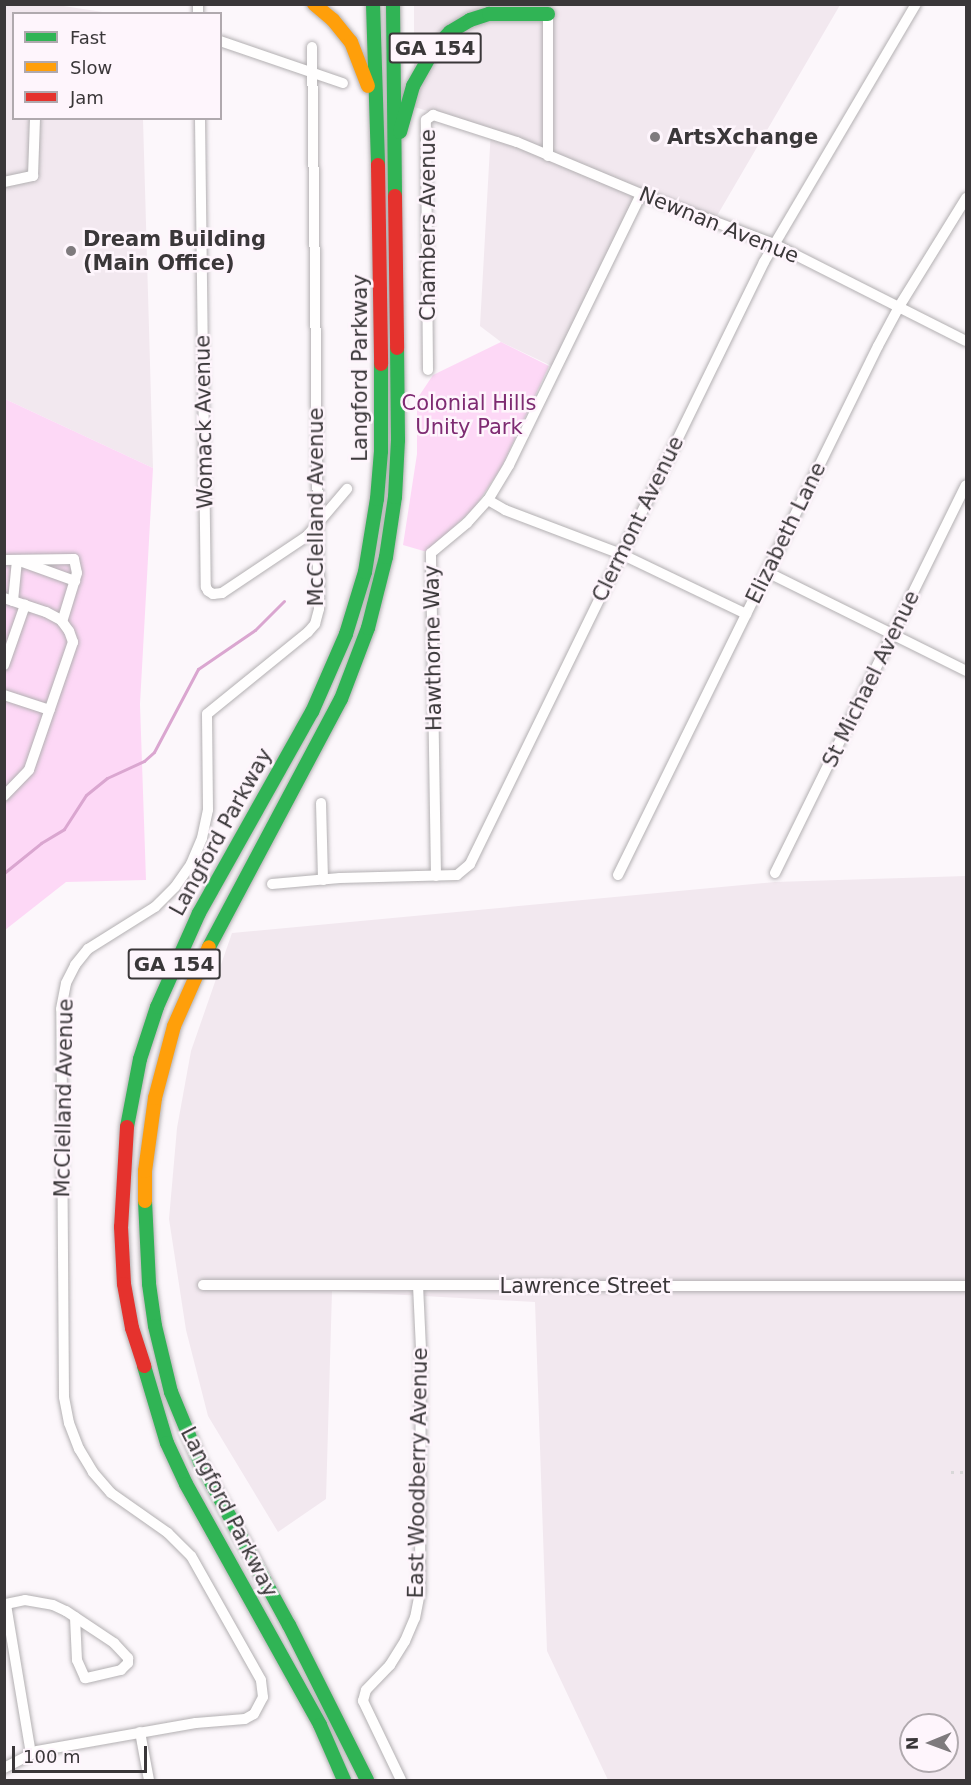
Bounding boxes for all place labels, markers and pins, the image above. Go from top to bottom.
place label: ArtsXchange [667,124,818,150]
marker: ArtsXchange [648,130,662,144]
place label: Dream Building (Main Office) [83,226,266,276]
marker: Dream Building (Main Office) [64,244,78,258]

